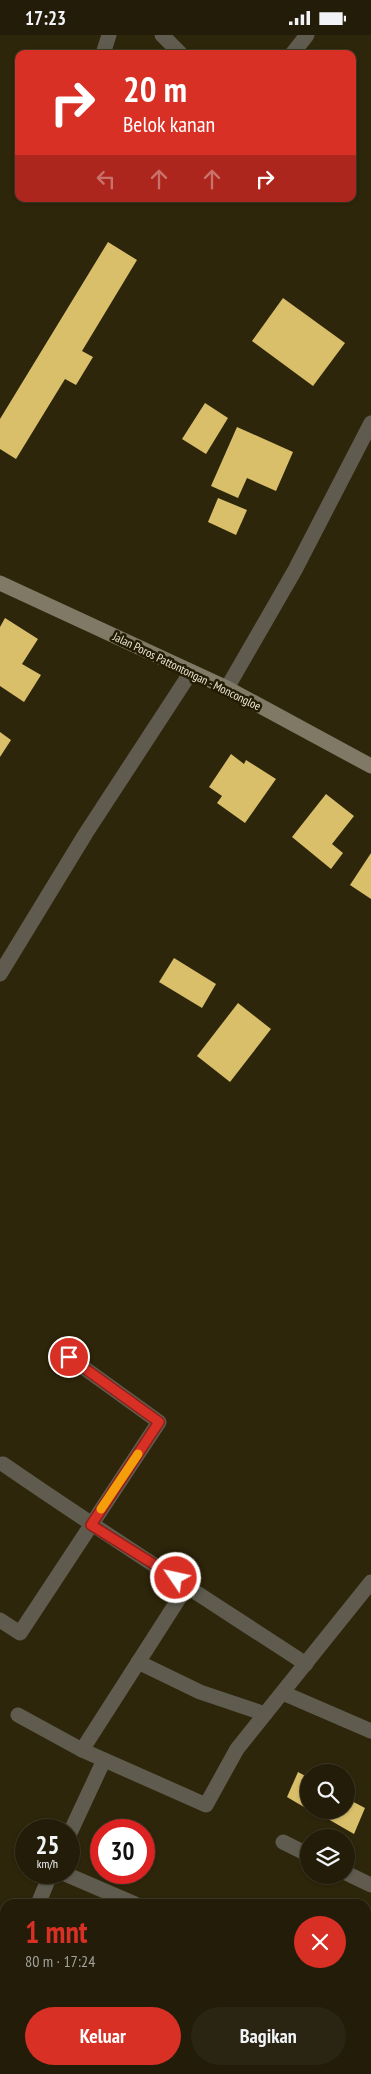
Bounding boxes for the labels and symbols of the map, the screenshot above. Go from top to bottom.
street label: Jalan Poros Pattontongan - Moncongloe [110,628,263,713]
pin [48,1336,90,1378]
position arrow [149,1551,201,1603]
speed limit sign: 30 [90,1819,155,1884]

